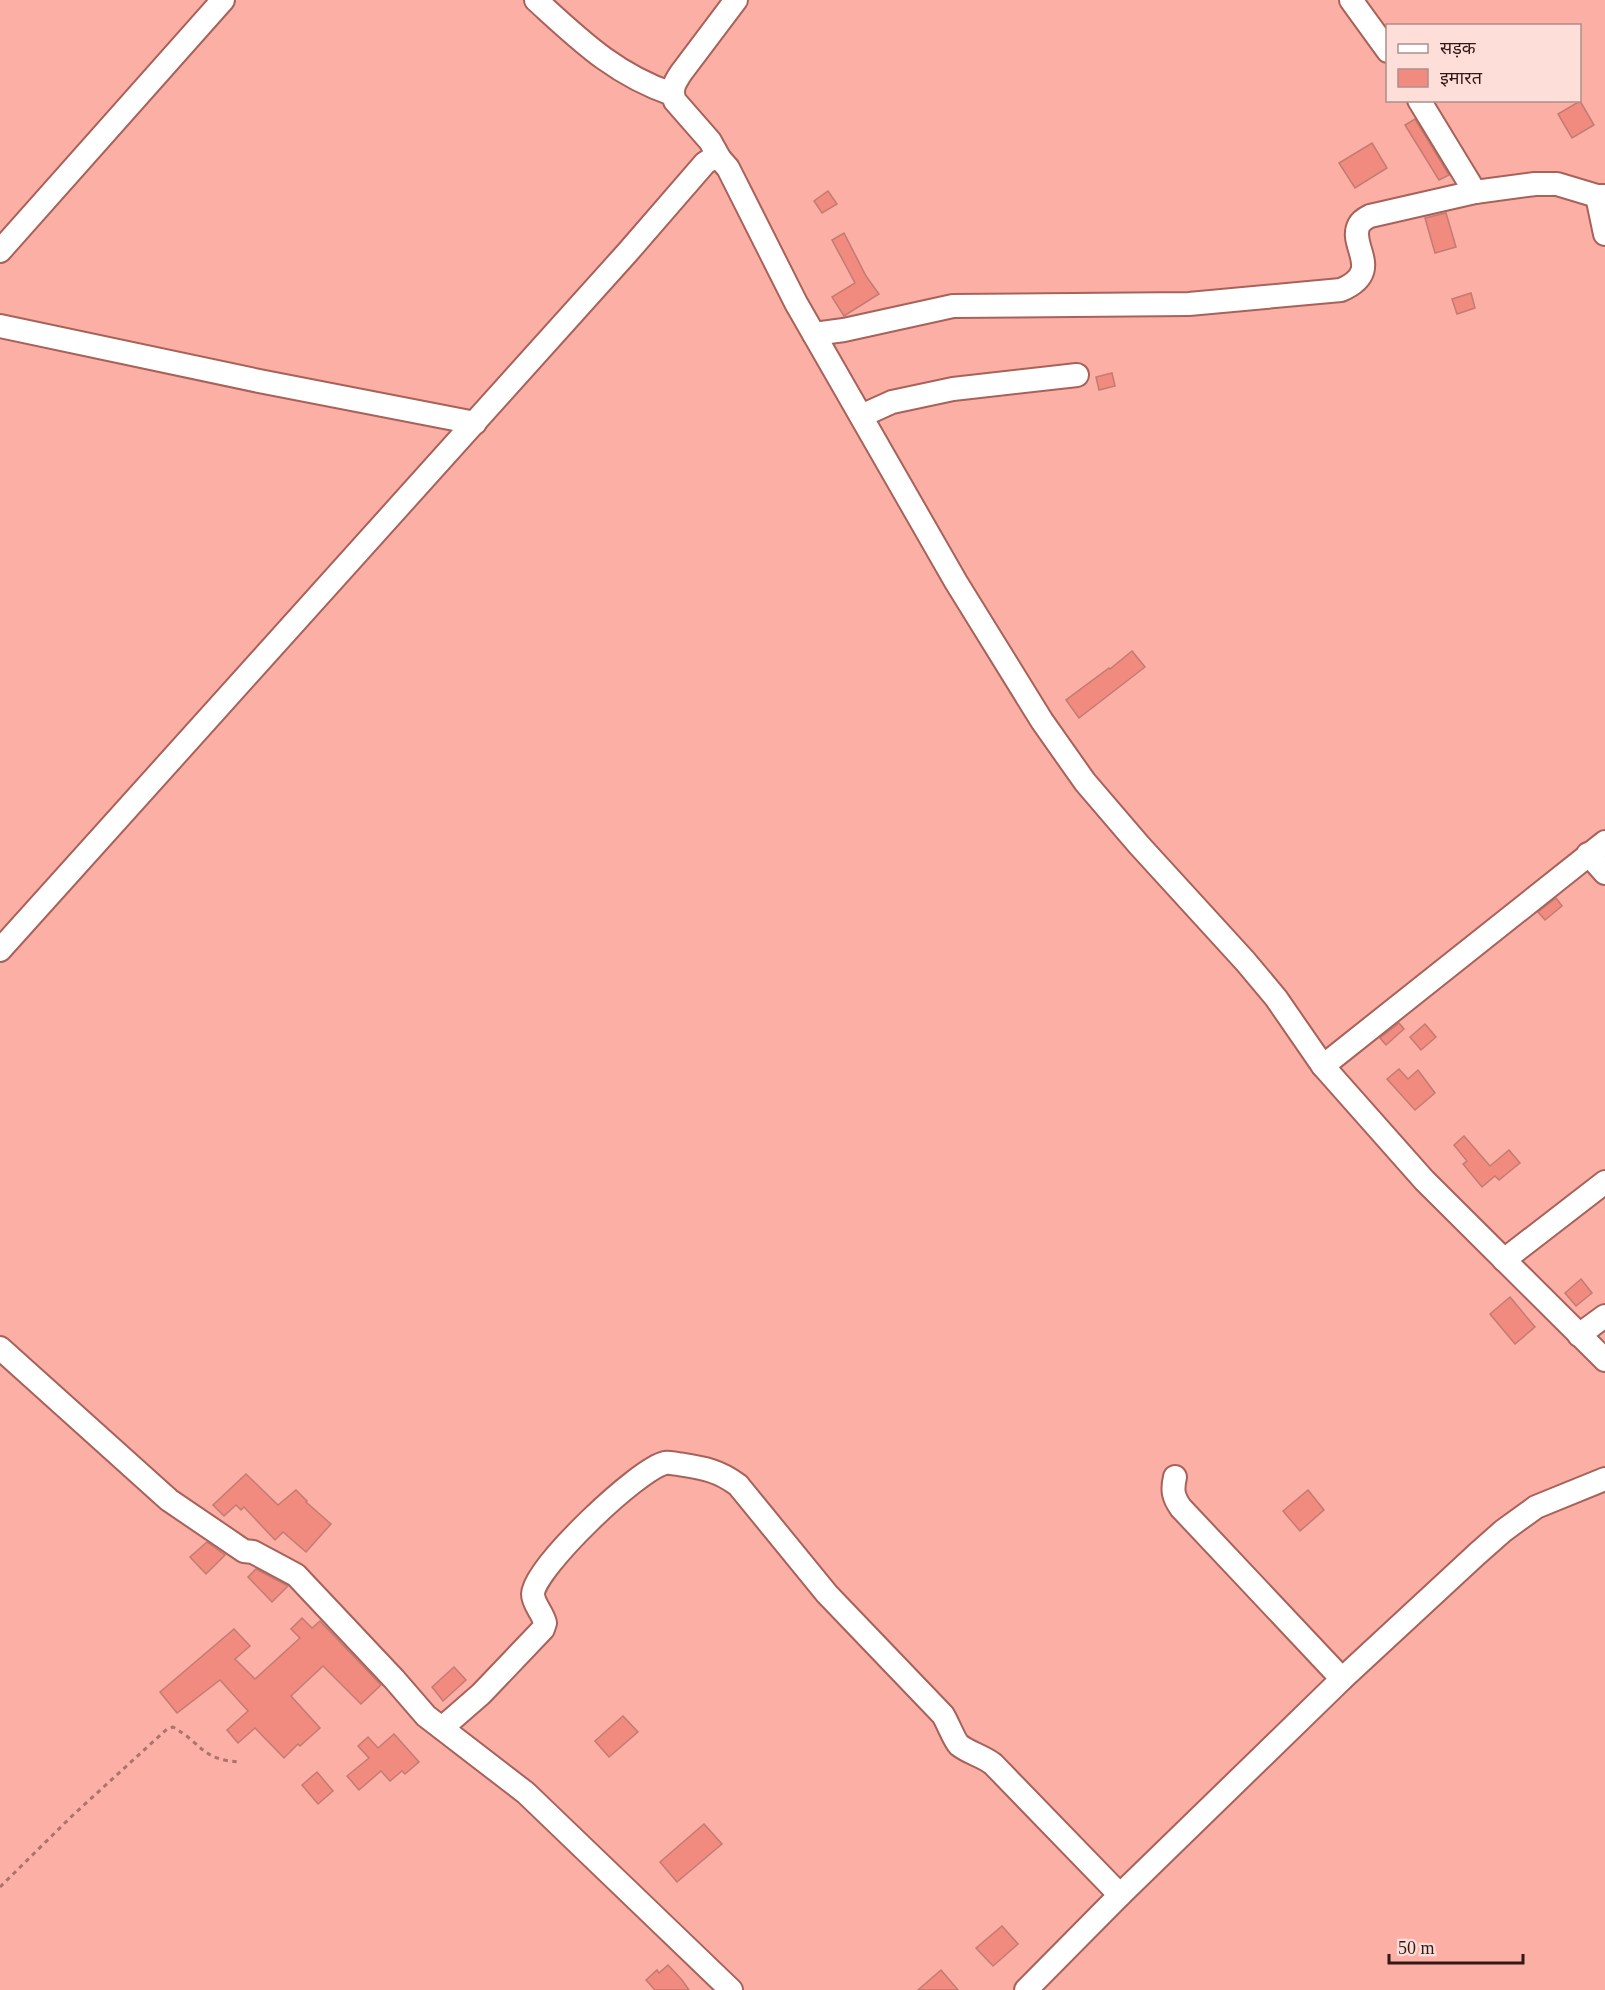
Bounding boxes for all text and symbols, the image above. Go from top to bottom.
legend [1386,24,1581,102]
text: सड़क [1440,38,1477,58]
text: इमारत [1440,68,1483,88]
scale bar [1389,1927,1522,1965]
text: 50 m [1398,1938,1435,1958]

